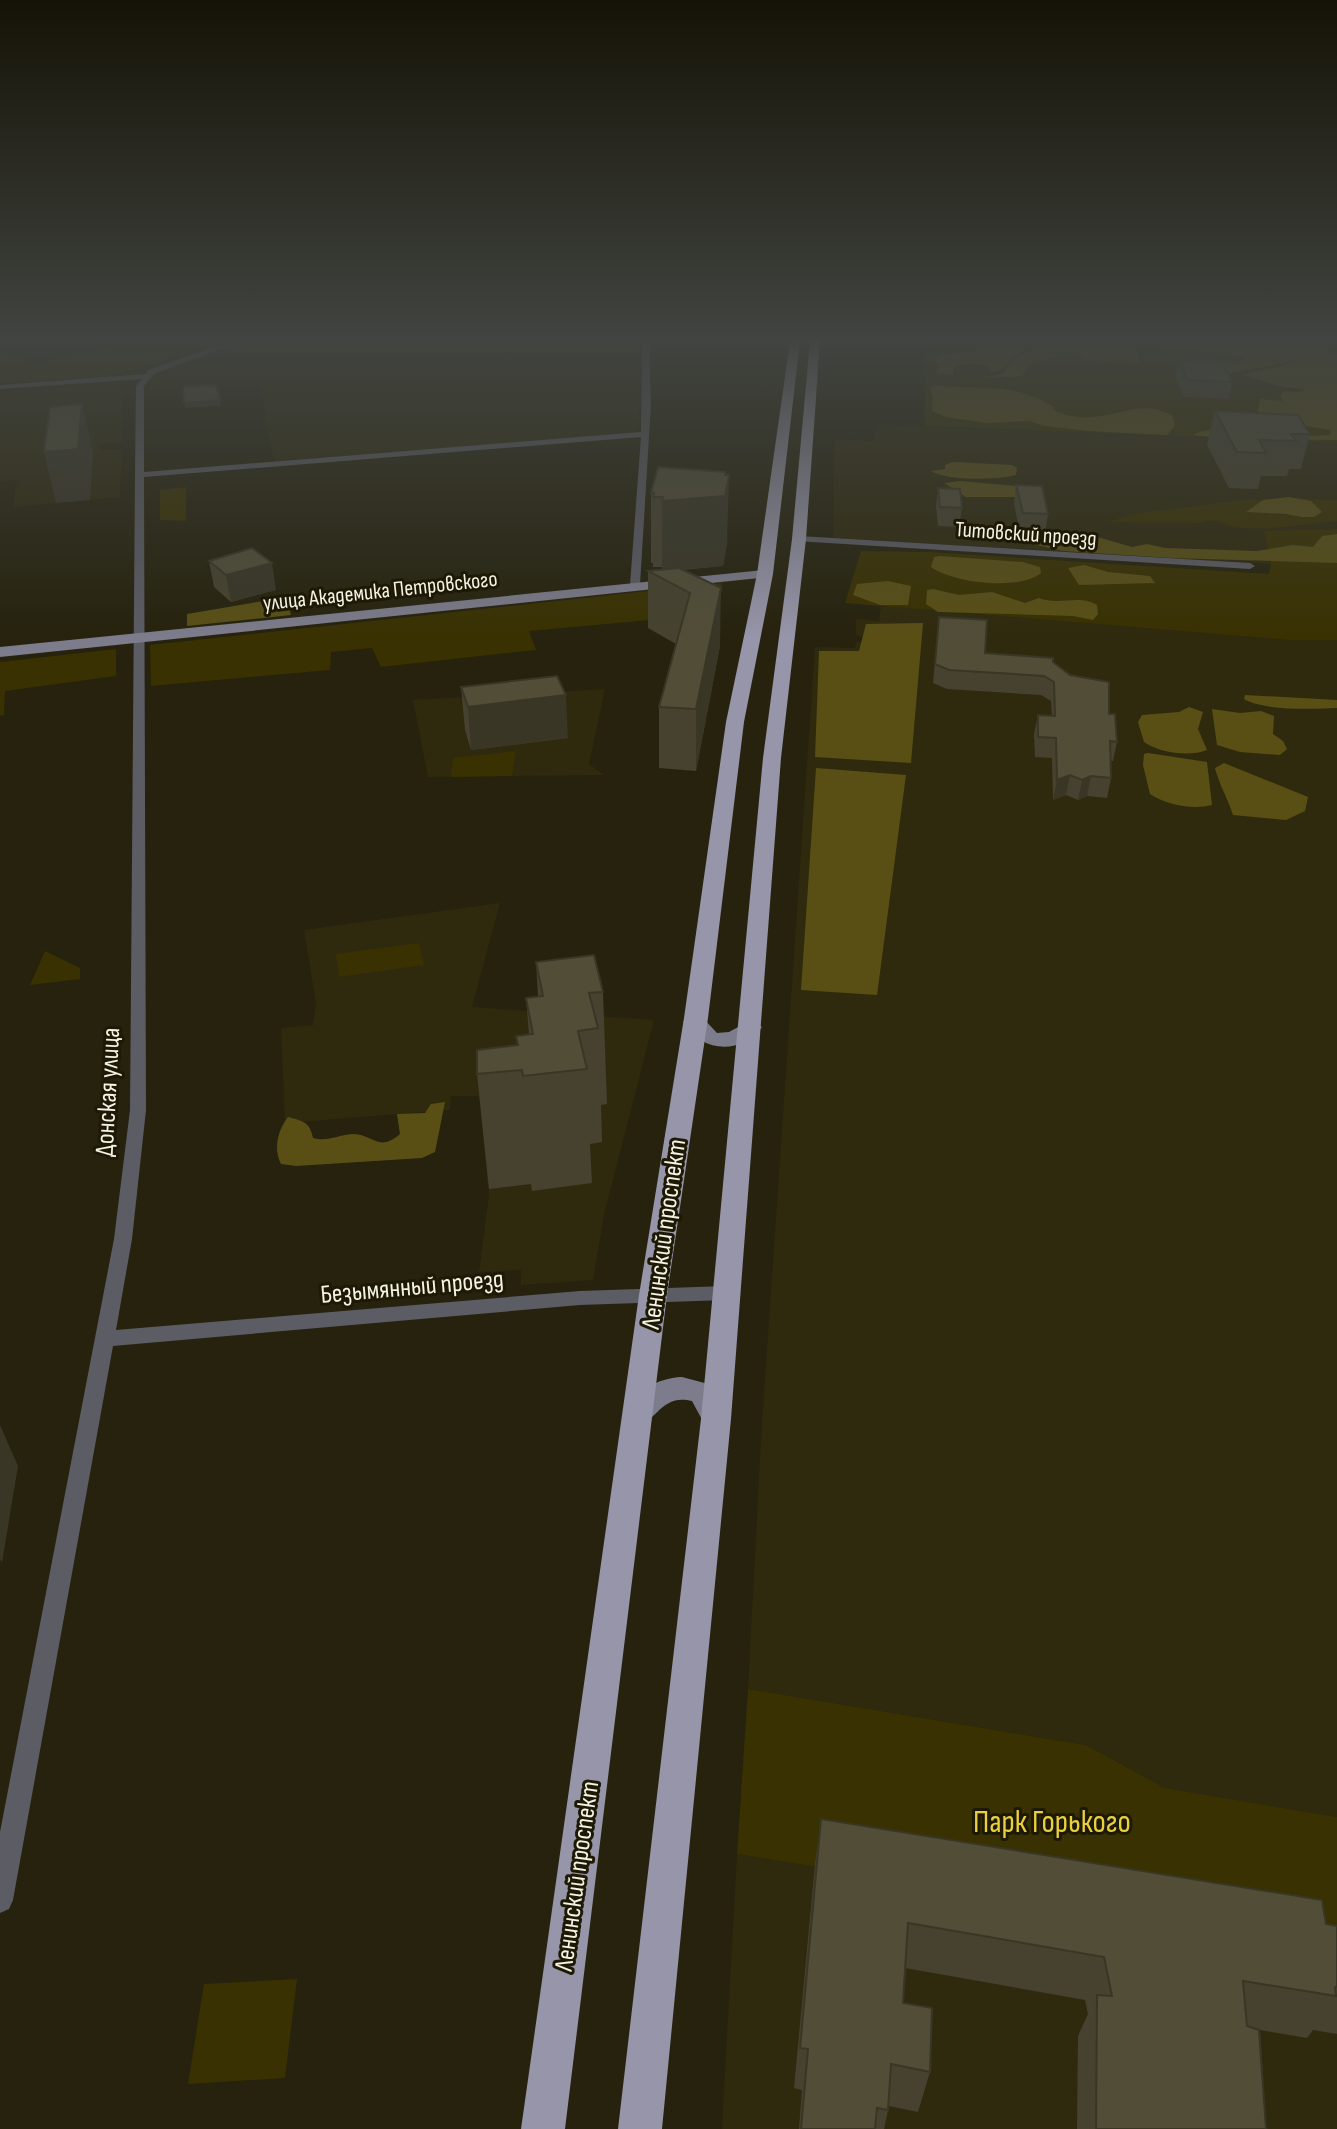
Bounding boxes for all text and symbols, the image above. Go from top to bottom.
street label: Титовский проезд [954,516,1097,553]
street label: улица Академика Петровского [262,566,499,617]
street label: Донская улица [90,1027,127,1157]
street label: Ленинский проспект [636,1137,693,1332]
street label: Безымянный проезд [319,1264,505,1311]
street label: Ленинский проспект [549,1779,606,1974]
park label: Парк Горького [973,1803,1131,1842]

